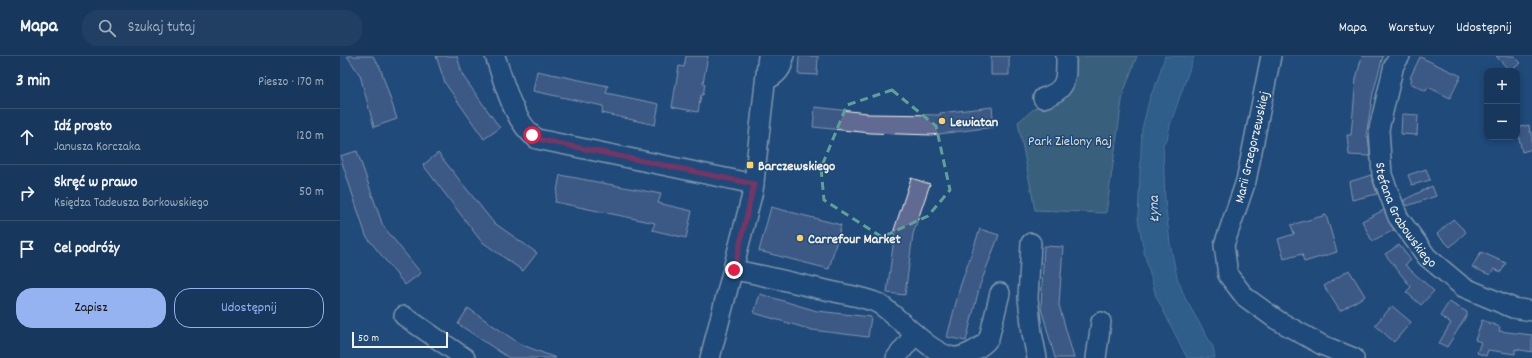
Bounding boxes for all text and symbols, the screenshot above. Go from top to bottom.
search box [82,10,362,46]
text: Mapa [20,14,58,41]
icon: search [96,17,118,39]
text: Szukaj tutaj [128,17,196,39]
text: Mapa [1339,18,1367,38]
text: Warstwy [1389,18,1434,38]
text: Udostępnij [1456,18,1512,38]
map controls [1484,68,1520,140]
button: + [1484,68,1520,104]
text: 3 min [16,70,50,94]
text: Pieszo · 170 m [258,73,324,92]
street label: Marii Grzegorzewskiej [1230,90,1276,205]
button: − [1484,104,1520,140]
place label: Lewiatan [950,113,999,133]
text: Idź prosto [54,116,112,138]
marker: Lewiatan [937,116,947,126]
icon: ahead [16,126,38,148]
route start [523,126,541,144]
text: 120 m [296,127,324,146]
park label: Park Zielony Raj [1028,132,1112,152]
text: Janusza Korczaka [54,138,140,157]
place label: Barczewskiego [758,157,835,177]
marker: Barczewskiego [745,160,755,170]
street label: Stefana Grabowskiego [1369,162,1441,273]
text: Skręć w prawo [54,172,137,194]
icon: right [16,182,38,204]
text: 50 m [299,183,324,202]
text: Księdza Tadeusza Borkowskiego [54,194,209,213]
water label: Łyna [1144,195,1166,222]
place label: Carrefour Market [808,230,901,250]
marker: Carrefour Market [795,233,805,243]
icon: arrive [16,238,38,260]
text: Cel podróży [54,238,120,260]
route end [725,261,743,279]
button: Zapisz [16,288,166,328]
button: Udostępnij [174,288,324,328]
scale bar [352,330,448,349]
text: 50 m [358,331,379,347]

